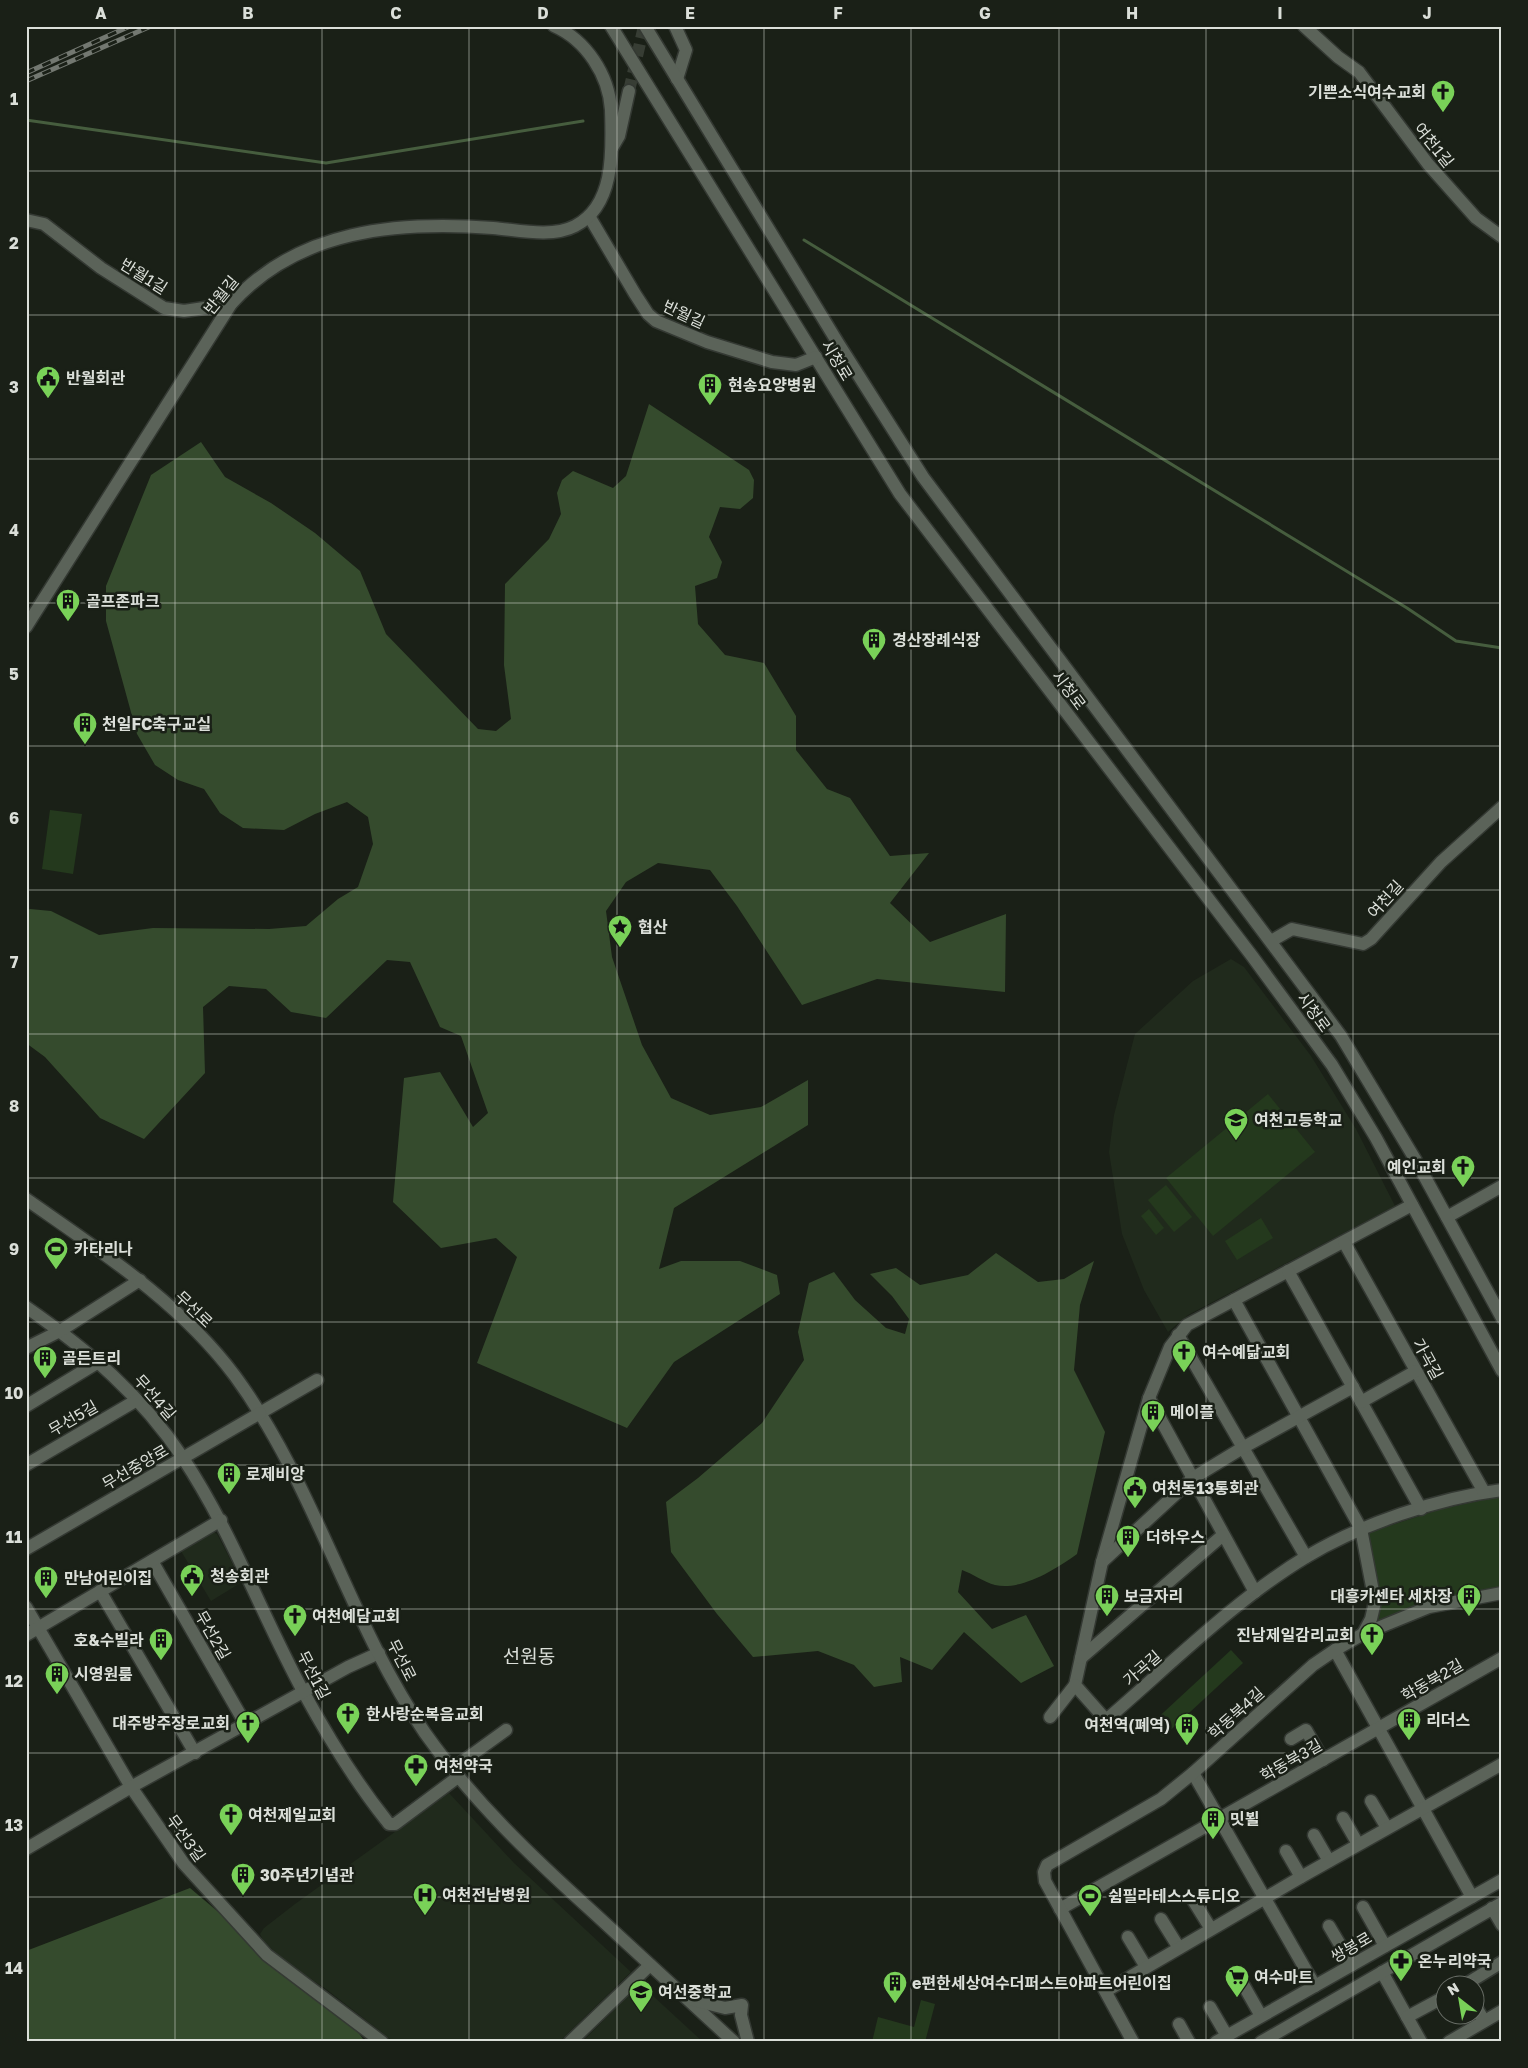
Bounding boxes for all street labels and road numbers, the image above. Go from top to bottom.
street label: 여천1길 [1410,119,1458,171]
street label: 반월1길 [117,254,171,298]
street label: 반월길 [199,272,243,318]
street label: 반월길 [660,296,708,332]
street label: 시청로 [817,336,857,384]
street label: 시청로 [1048,666,1090,714]
street label: 여천길 [1363,876,1407,922]
street label: 시청로 [1293,988,1335,1036]
street label: 무선로 [171,1286,217,1332]
street label: 가곡길 [1409,1335,1447,1383]
street label: 무선4길 [130,1370,180,1424]
street label: 무선5길 [45,1396,101,1440]
street label: 무선중앙로 [98,1440,172,1494]
street label: 무선2길 [191,1607,235,1663]
street label: 무선로 [383,1636,421,1684]
street label: 가곡길 [1119,1646,1165,1690]
street label: 무선1길 [293,1647,335,1703]
street label: 학동북2길 [1397,1654,1467,1706]
street label: 학동북4길 [1204,1683,1268,1743]
street label: 학동북3길 [1256,1734,1326,1786]
street label: 무선3길 [162,1810,210,1866]
street label: 쌍봉로 [1327,1927,1375,1967]

